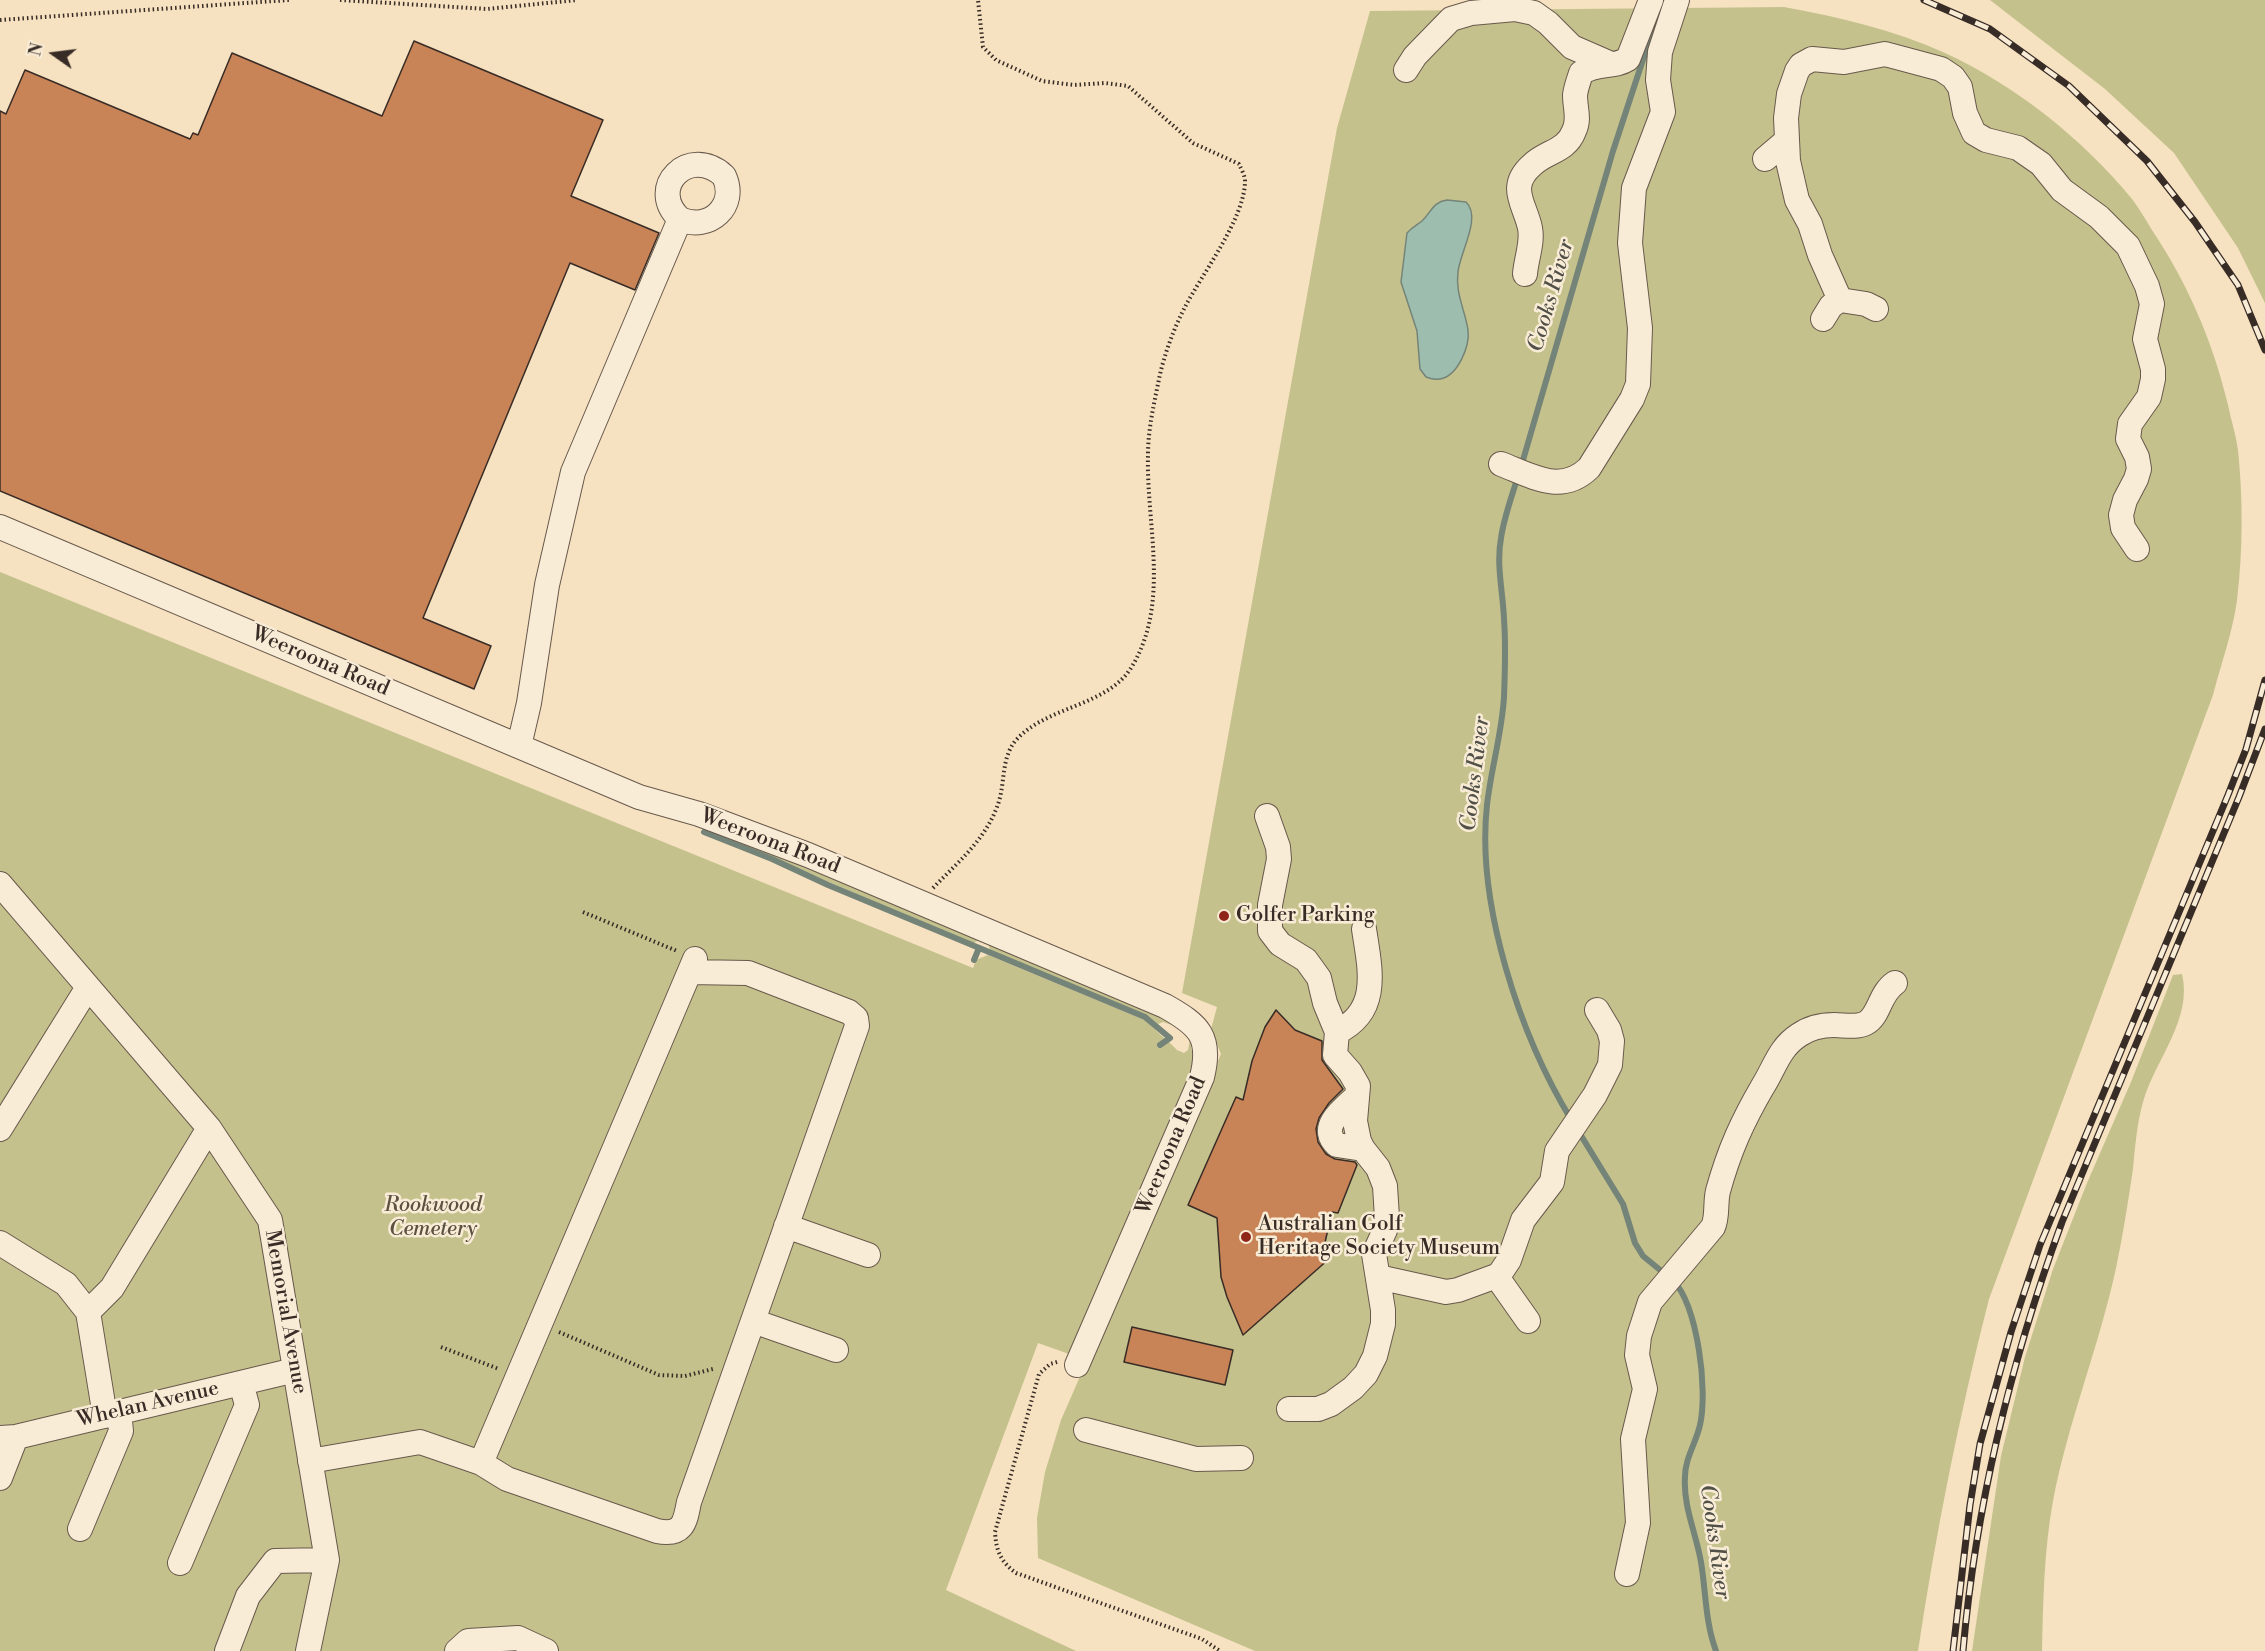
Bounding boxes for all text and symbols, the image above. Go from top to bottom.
north arrow [24,24,84,84]
text: N [25,41,48,58]
water label: Cooks River [1523,237,1581,355]
street label: Weeroona Road [247,622,393,702]
water label: Cooks River [1456,715,1496,833]
street label: Weeroona Road [697,804,843,880]
place label: Golfer Parking [1236,903,1375,929]
marker: Golfer Parking [1217,909,1231,923]
street label: Weeroona Road [1132,1073,1212,1219]
park label: Rookwood Cemetery [384,1193,482,1243]
place label: Australian Golf Heritage Society Museum [1258,1212,1500,1262]
street label: Memorial Avenue [258,1228,312,1396]
marker: Australian Golf Heritage Society Museum [1239,1230,1253,1244]
street label: Whelan Avenue [74,1376,222,1434]
water label: Cooks River [1693,1483,1735,1601]

